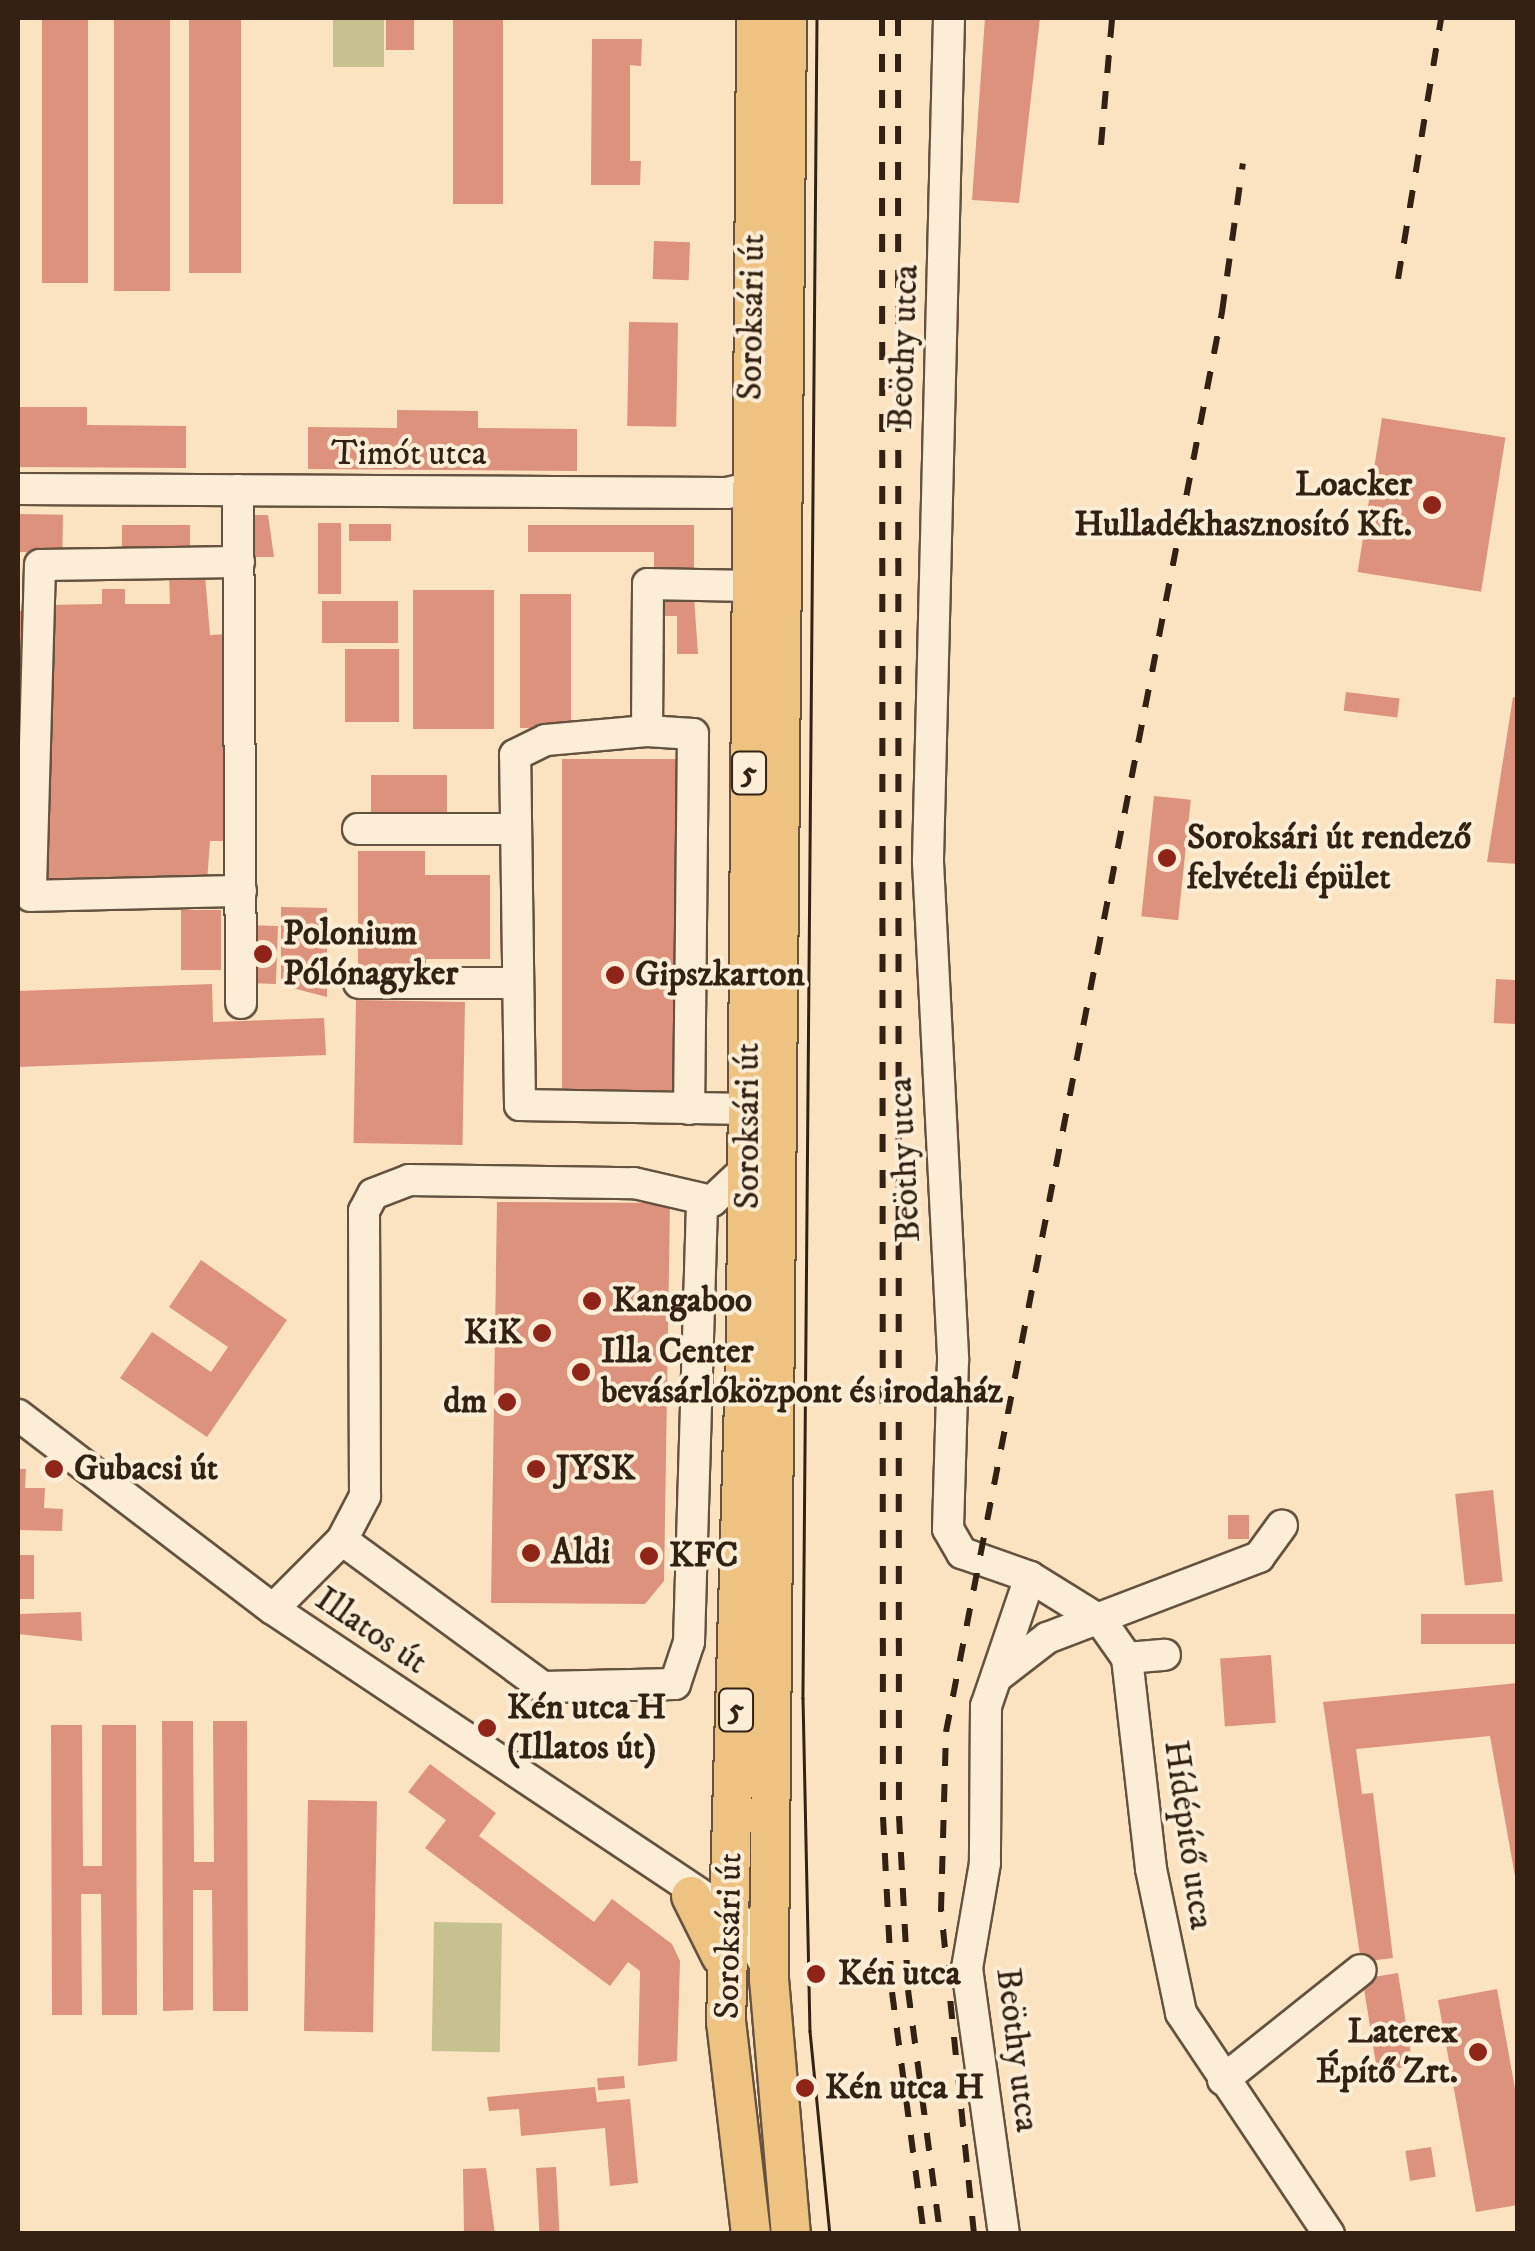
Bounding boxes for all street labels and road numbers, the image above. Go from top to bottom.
street label: Soroksári út [730,233,774,401]
street label: Beöthy utca [880,264,928,430]
street label: Timót utca [331,433,487,475]
road number: 5 [729,746,769,800]
street label: Soroksári út [727,1043,769,1209]
street label: Beöthy utca [880,1076,930,1244]
street label: Illatos út [307,1578,435,1684]
road number: 5 [716,1683,756,1737]
street label: Hídépítő utca [1154,1738,1222,1932]
street label: Soroksári út [707,1852,751,2020]
street label: Beöthy utca [986,1965,1048,2135]

